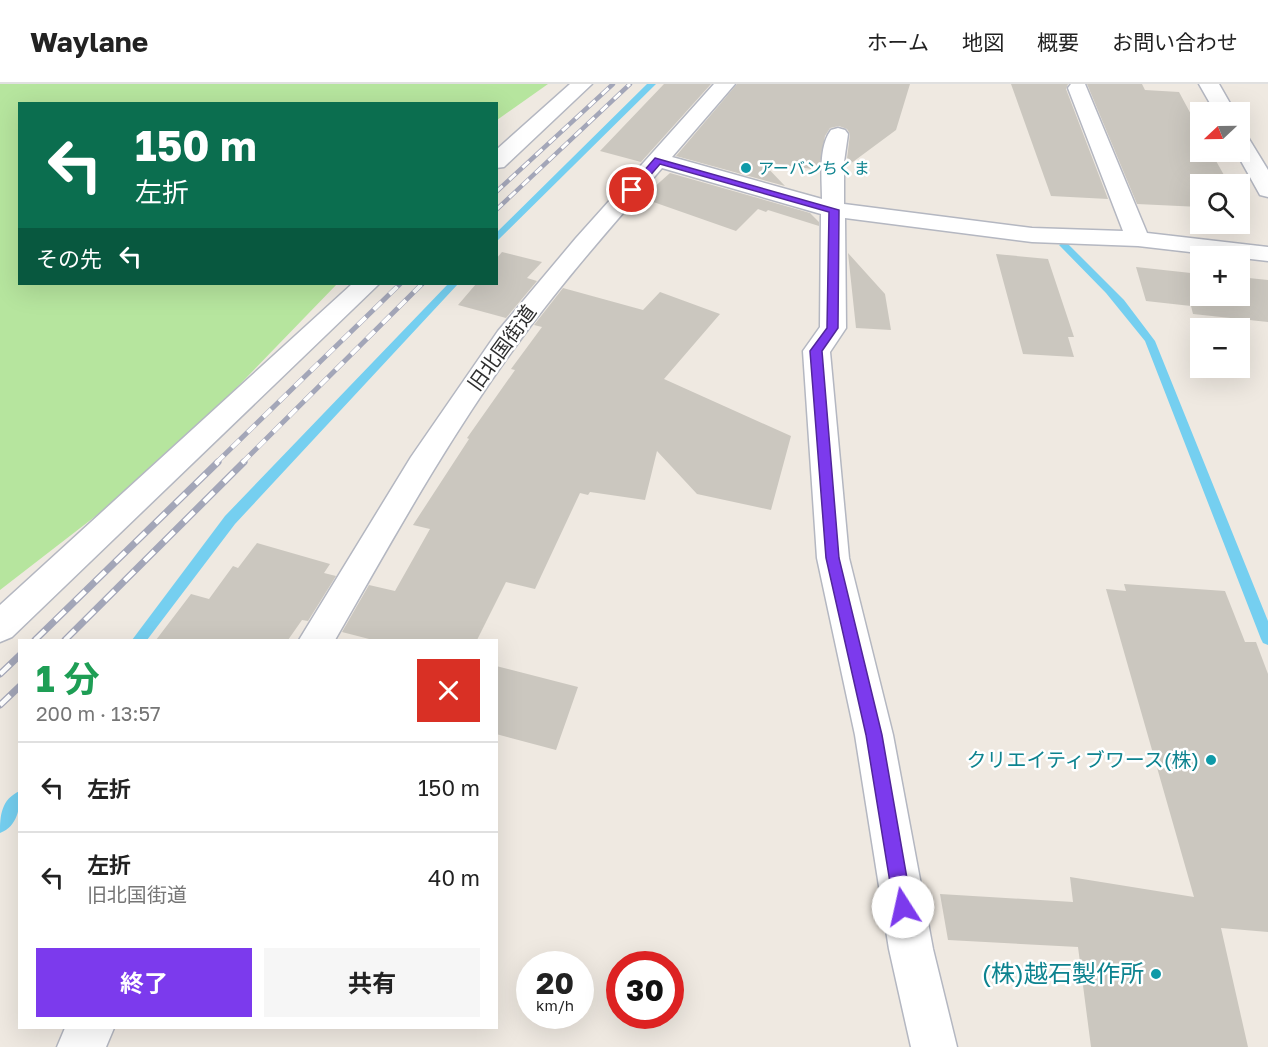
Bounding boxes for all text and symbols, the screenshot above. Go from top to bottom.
text: Waylane [30,25,148,58]
text: ホーム [867,29,929,55]
text: 地図 [962,29,1004,55]
text: 概要 [1037,29,1079,55]
text: お問い合わせ [1112,29,1238,55]
north arrow [1190,102,1250,162]
map controls [1190,102,1250,378]
text: 150 m [135,120,257,170]
icon: left [36,126,114,204]
place label: アーバンちくま [758,158,870,178]
marker: アーバンちくま [739,161,753,175]
pin [606,164,657,215]
icon: arrive [615,173,648,206]
button: search [1190,174,1250,234]
text: 左折 [135,176,189,208]
icon: left [114,240,147,273]
text: その先 [36,245,102,272]
button: + [1190,246,1250,306]
street label: 旧北国街道 [462,300,540,395]
button: − [1190,318,1250,378]
text: 1 分 [36,657,100,700]
button: close [417,659,480,722]
text: 200 m · 13:57 [36,701,161,725]
place label: クリエイティブワース(株) [966,747,1199,771]
marker: クリエイティブワース(株) [1204,753,1218,767]
icon: left [36,771,69,804]
text: 150 m [418,774,480,801]
text: 左折 [87,775,131,802]
text: 左折 [87,851,131,878]
icon: left [36,861,69,894]
text: 40 m [428,864,480,891]
position arrow [871,875,935,939]
text: 旧北国街道 [87,882,187,906]
button: 終了 [36,948,252,1017]
button: 共有 [264,948,480,1017]
speed limit sign: 30 [606,951,684,1029]
place label: (株)越石製作所 [982,958,1144,987]
text: 20 [536,965,574,1001]
marker: (株)越石製作所 [1149,967,1163,981]
text: km/h [536,996,574,1014]

